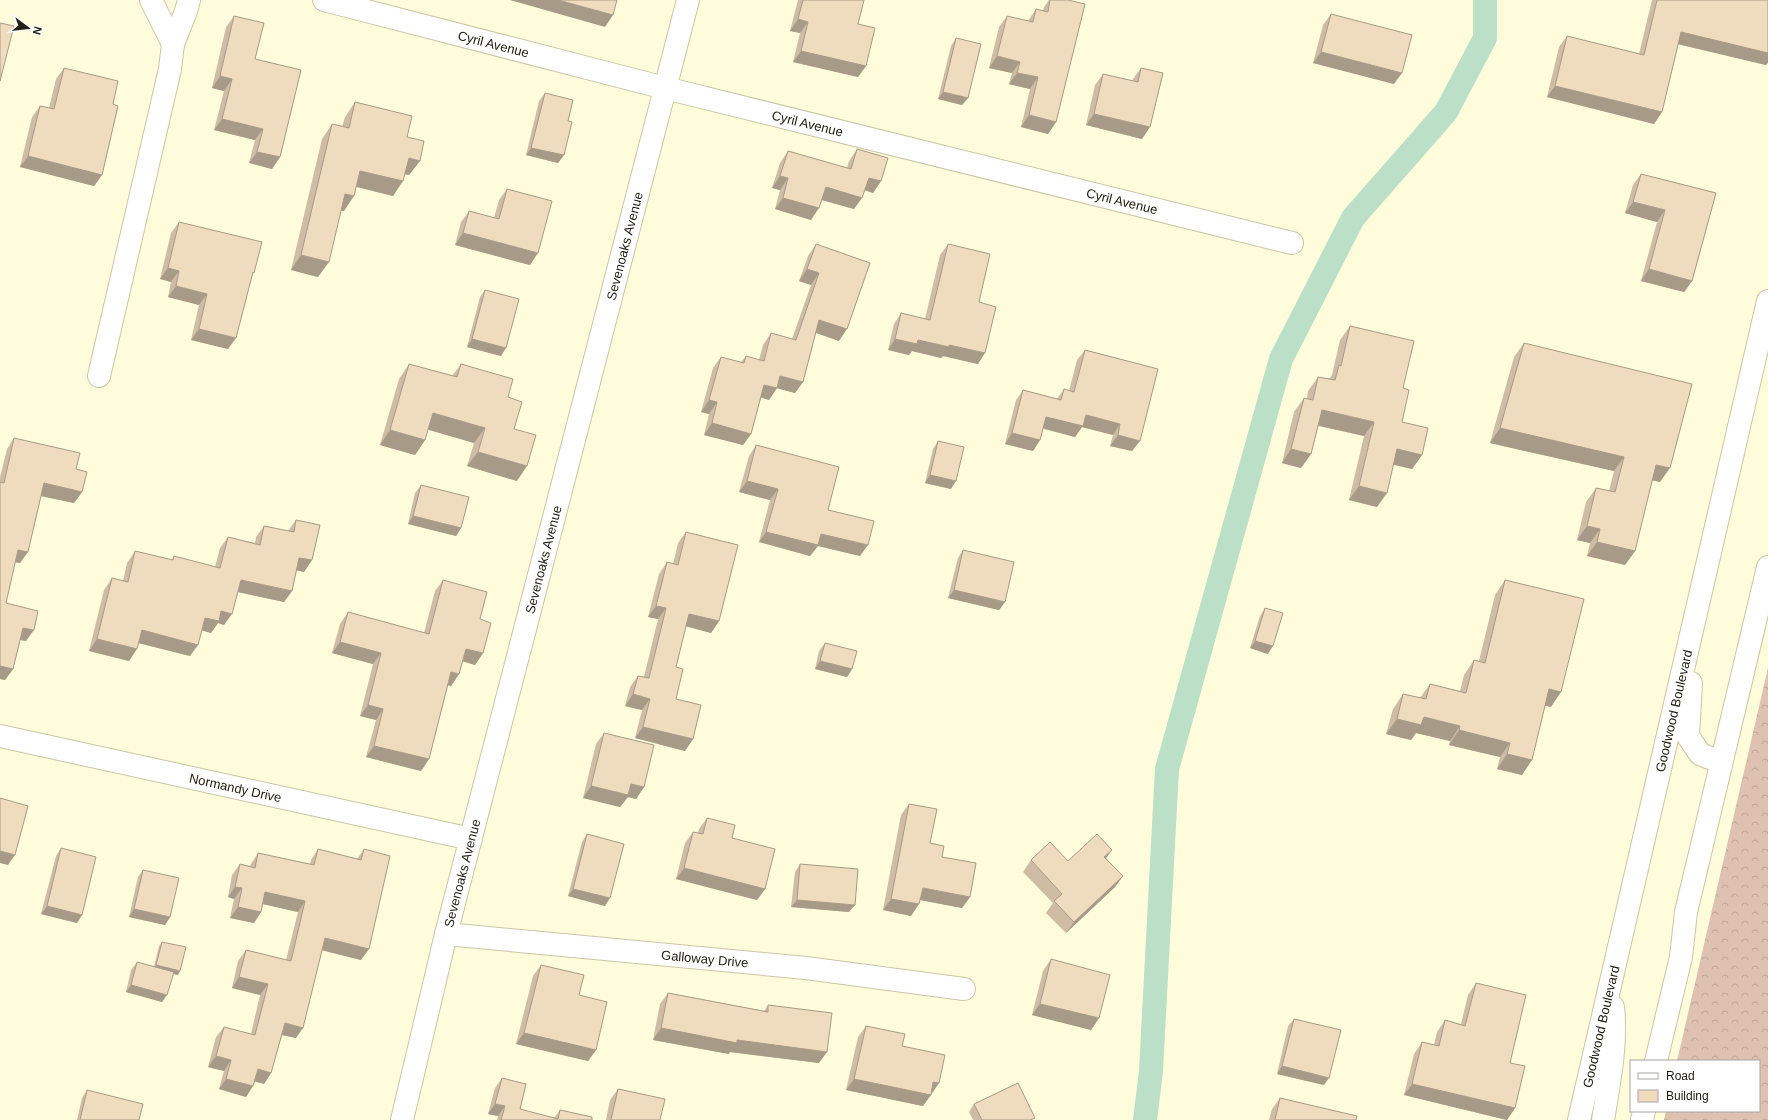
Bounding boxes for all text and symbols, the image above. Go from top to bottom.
north arrow [8,8,48,48]
text: N [31,25,44,36]
street label: Cyril Avenue [456,27,531,60]
street label: Cyril Avenue [770,107,845,139]
street label: Cyril Avenue [1085,185,1159,217]
street label: Sevenoaks Avenue [603,190,645,302]
street label: Sevenoaks Avenue [522,504,564,615]
street label: Goodwood Boulevard [1652,648,1695,773]
street label: Normandy Drive [188,770,283,805]
street label: Sevenoaks Avenue [441,817,483,929]
street label: Galloway Drive [661,947,749,970]
street label: Goodwood Boulevard [1579,964,1622,1089]
legend [1630,1060,1760,1112]
text: Road [1666,1069,1695,1083]
text: Building [1666,1089,1709,1103]

